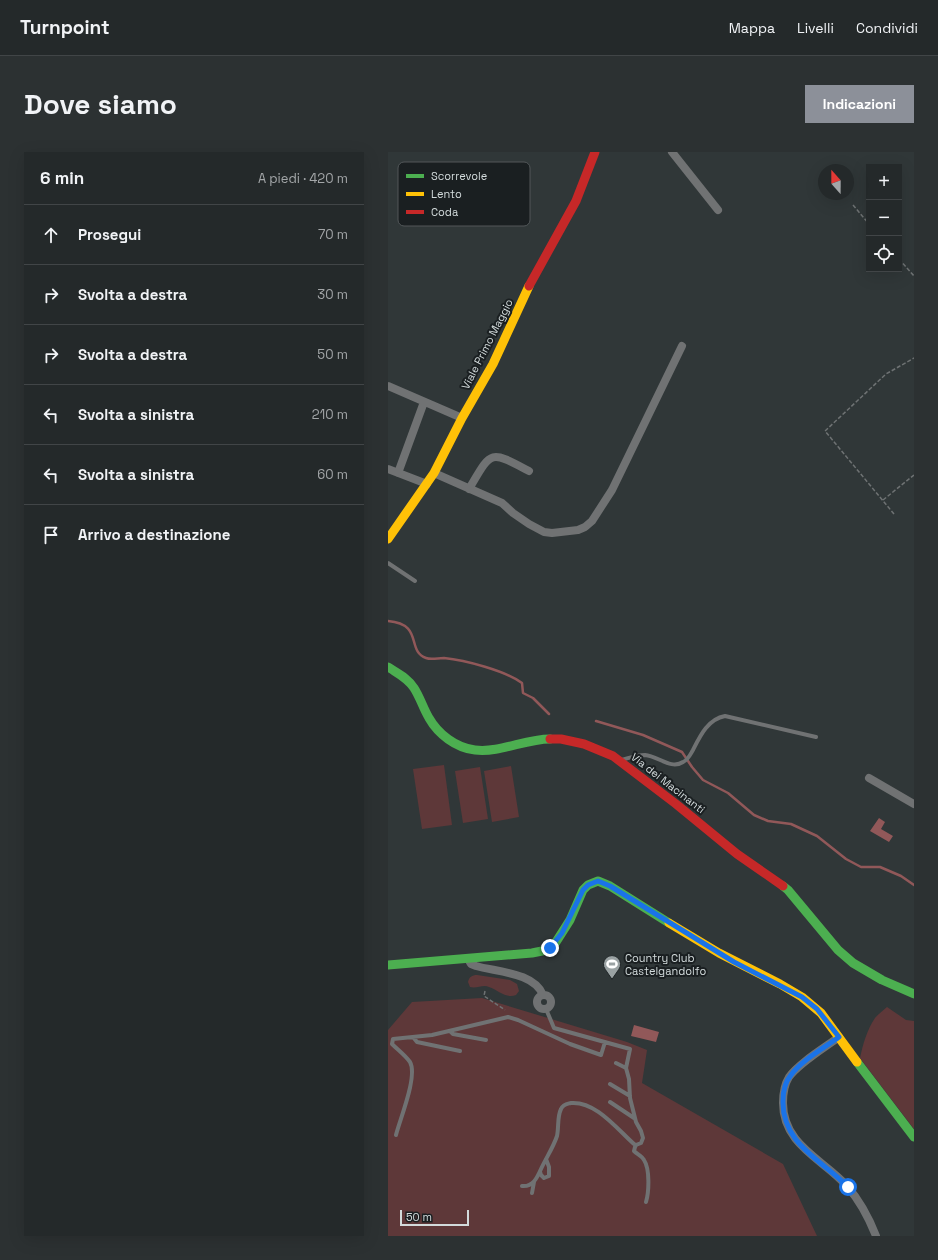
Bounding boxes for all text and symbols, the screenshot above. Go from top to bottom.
text: Turnpoint [20,15,110,40]
text: Mappa [729,19,775,37]
text: Livelli [797,19,834,37]
text: Condividi [856,19,918,37]
button: Indicazioni [805,85,914,123]
text: Dove siamo [24,86,177,122]
legend [398,162,530,226]
north arrow [818,164,854,200]
map controls [866,164,902,272]
button: + [866,164,902,200]
text: 6 min [40,167,84,189]
text: Scorrevole [431,169,487,183]
text: A piedi · 420 m [258,170,348,187]
text: Lento [431,187,462,201]
button: − [866,200,902,236]
text: Coda [431,205,459,219]
icon: ahead [40,224,62,246]
text: Prosegui [78,225,141,244]
text: 70 m [318,226,348,243]
button: locate [866,236,902,272]
icon: right [40,284,62,306]
text: Svolta a destra [78,285,187,304]
text: 30 m [317,286,348,303]
street label: Viale Primo Maggio [458,296,516,392]
icon: right [40,344,62,366]
text: Svolta a destra [78,345,187,364]
text: 50 m [317,346,348,363]
icon: left [40,404,62,426]
text: Svolta a sinistra [78,405,194,424]
text: 210 m [312,406,348,423]
icon: left [40,464,62,486]
text: Svolta a sinistra [78,465,194,484]
text: 60 m [317,466,348,483]
icon: arrive [40,524,62,546]
text: Arrivo a destinazione [78,525,230,544]
street label: Via dei Macinanti [628,750,708,816]
route end [541,939,559,957]
place label: Country Club Castelgandolfo [625,951,706,978]
sports icon: Country Club Castelgandolfo [602,954,622,979]
route start [839,1178,857,1196]
scale bar [400,1208,469,1227]
text: 50 m [406,1210,432,1224]

